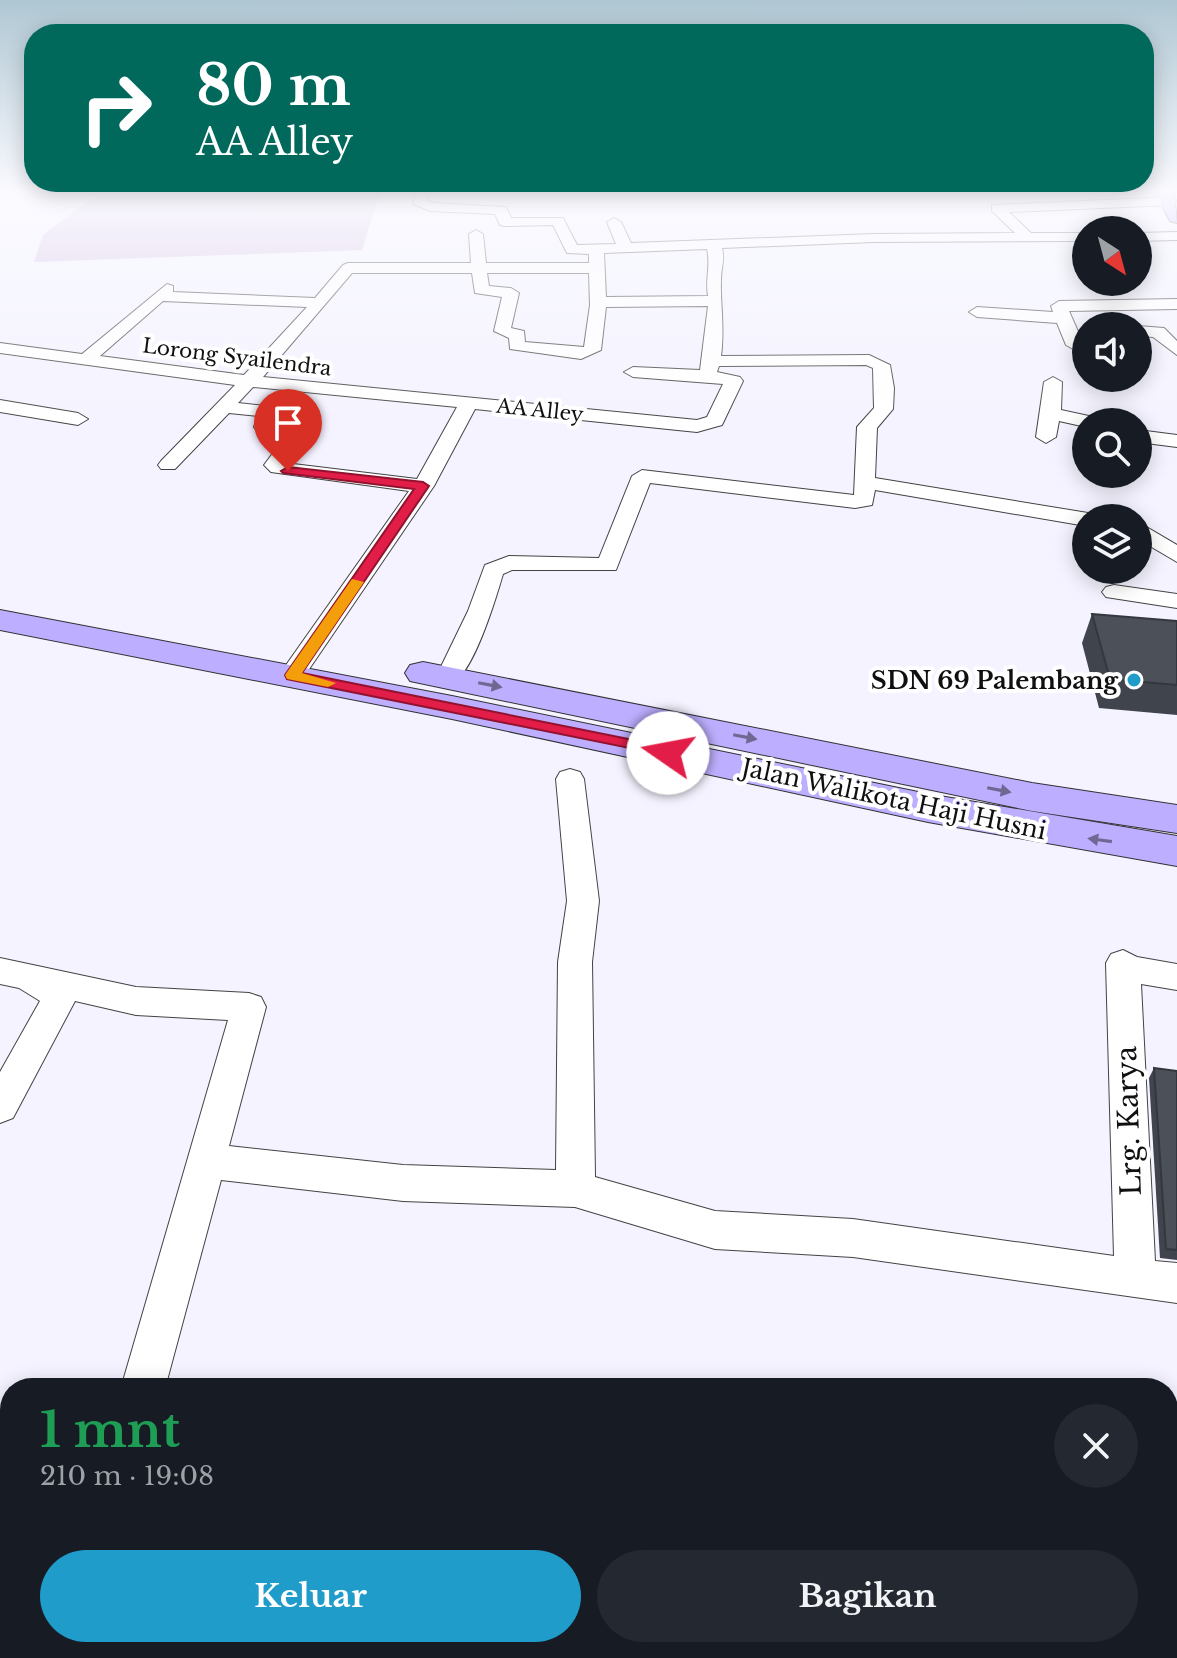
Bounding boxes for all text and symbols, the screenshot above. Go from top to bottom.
text: 80 m [196,51,351,120]
icon: right [64,56,168,160]
text: AA Alley [196,120,353,165]
north arrow [1072,216,1152,296]
map controls [1072,216,1152,584]
button: sound [1072,312,1152,392]
street label: Lorong Syailendra [141,334,334,381]
pin [254,389,322,471]
street label: AA Alley [494,393,585,427]
icon: arrive [266,401,310,445]
button: search [1072,408,1152,488]
button: layers [1072,504,1152,584]
place label: SDN 69 Palembang [871,666,1119,695]
marker: SDN 69 Palembang [1125,671,1143,689]
one-way arrow [478,680,503,692]
position arrow [626,711,710,795]
one-way arrow [733,731,758,743]
street label: Jalan Walikota Haji Husni [736,752,1049,845]
one-way arrow [987,784,1012,797]
one-way arrow [1087,833,1112,846]
street label: Lrg. Karya [1109,1045,1149,1196]
text: 1 mnt [40,1400,180,1460]
button: close [1054,1404,1138,1488]
text: 210 m · 19:08 [40,1460,214,1492]
button: Keluar [40,1550,581,1642]
button: Bagikan [597,1550,1138,1642]

